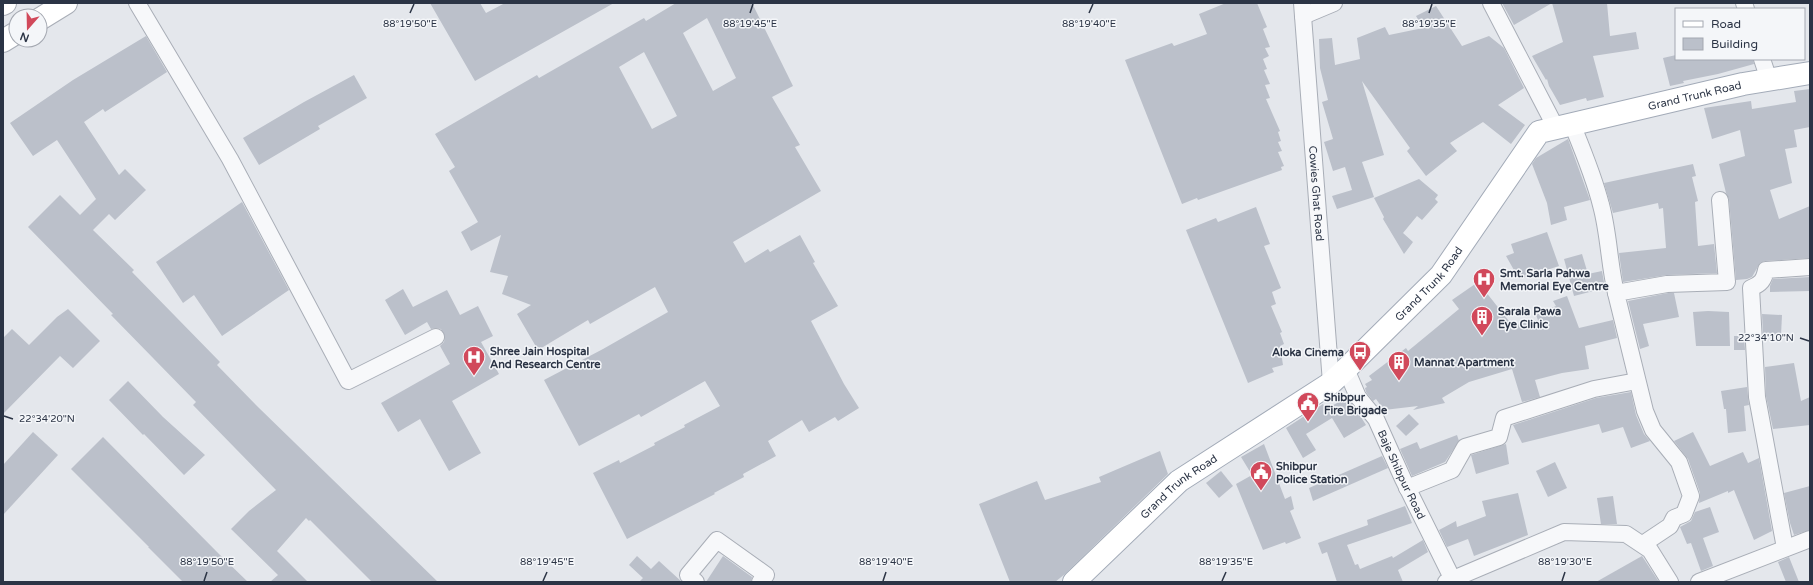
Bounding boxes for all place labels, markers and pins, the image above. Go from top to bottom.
hospital icon: Smt. Sarla Pahwa Memorial Eye Centre [1471,266,1497,299]
place label: Smt. Sarla Pahwa Memorial Eye Centre [1500,267,1609,294]
building icon: Sarala Pawa Eye Clinic [1469,304,1495,337]
place label: Sarala Pawa Eye Clinic [1498,305,1561,332]
bus stop icon: Aloka Cinema [1347,339,1373,372]
hospital icon: Shree Jain Hospital And Research Centre [461,344,487,377]
place label: Shree Jain Hospital And Research Centre [490,345,601,371]
place label: Aloka Cinema [1272,346,1344,359]
building icon: Mannat Apartment [1386,349,1412,382]
place label: Mannat Apartment [1414,356,1515,370]
public building icon: Shibpur Fire Brigade [1295,390,1321,423]
place label: Shibpur Fire Brigade [1324,391,1388,418]
public building icon: Shibpur Police Station [1248,459,1274,492]
place label: Shibpur Police Station [1276,460,1348,486]

